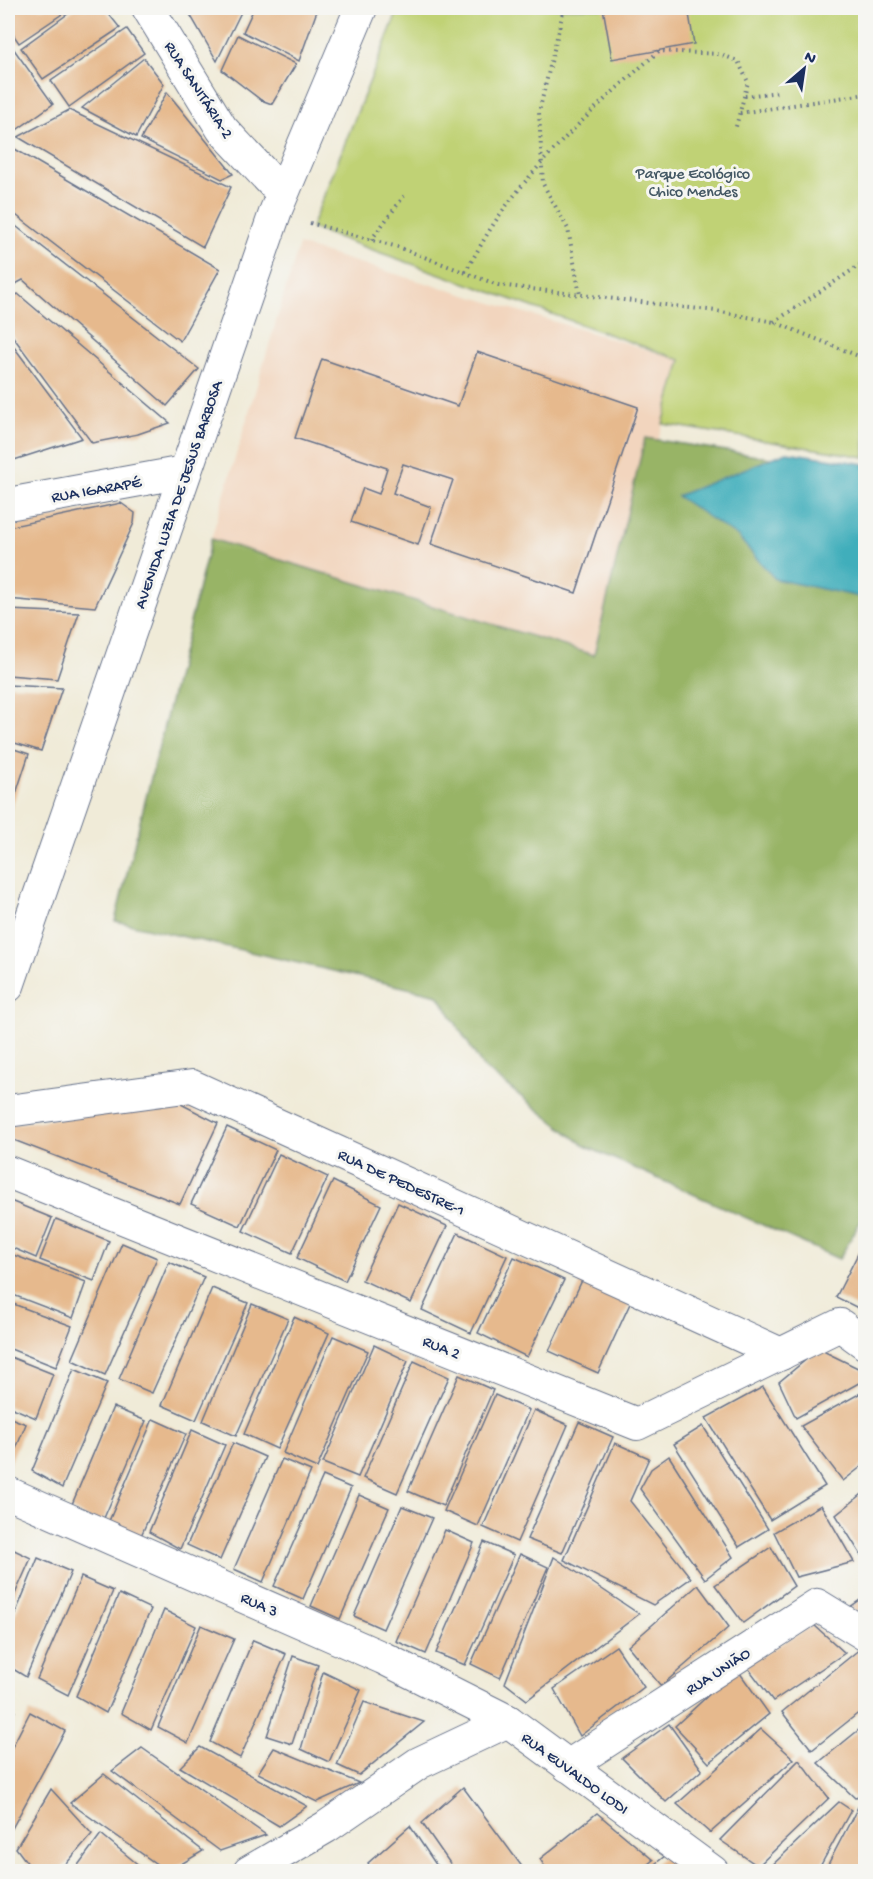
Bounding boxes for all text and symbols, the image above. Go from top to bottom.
street label: RUA SANITÁRIA-2 [159,38,236,143]
north arrow [774,39,834,99]
text: N [800,48,819,70]
park label: Parque Ecológico Chico Mendes [635,166,750,203]
street label: AVENIDA LUZIA DE JESUS BARBOSA [132,377,229,612]
street label: RUA IGARAPÉ [50,474,144,509]
street label: RUA DE PEDESTRE-1 [334,1146,467,1222]
street label: RUA 2 [419,1333,462,1365]
street label: RUA 3 [237,1590,280,1623]
street label: RUA UNIÃO [682,1644,755,1701]
street label: RUA EUVALDO LODI [517,1730,631,1820]

